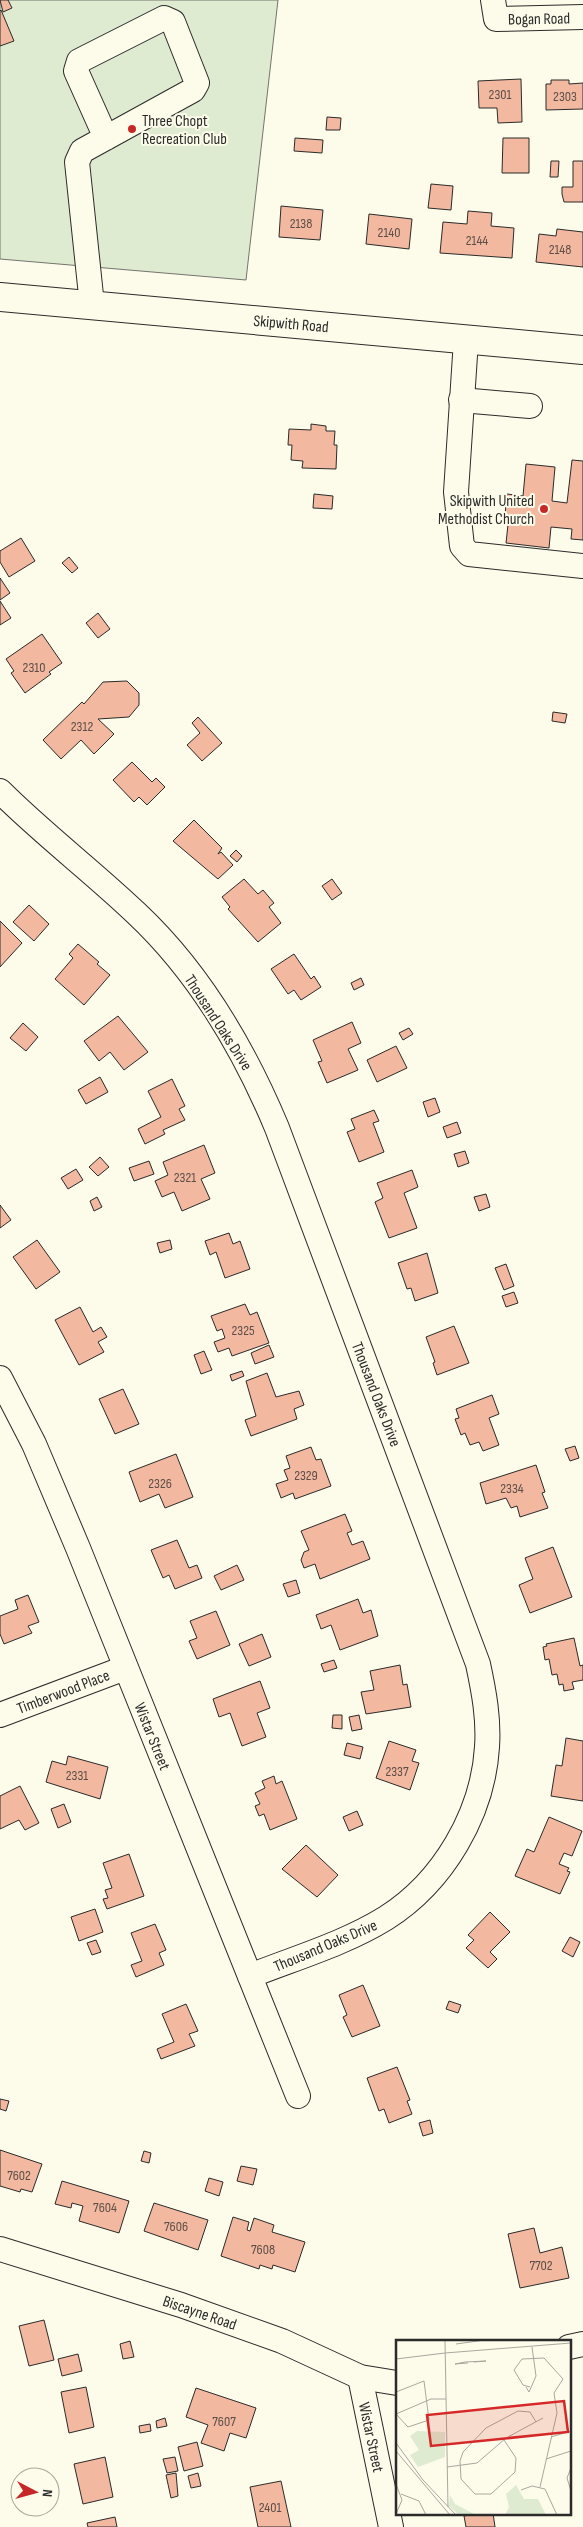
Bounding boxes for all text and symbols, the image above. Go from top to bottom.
street label: Bogan Road [508,9,570,30]
house number: 2301 [489,86,511,103]
house number: 2303 [553,88,577,105]
place label: Three Chopt Recreation Club [142,112,227,149]
marker: Three Chopt Recreation Club [126,123,138,135]
house number: 2138 [290,215,312,232]
house number: 2140 [378,224,400,241]
house number: 2144 [466,232,488,249]
house number: 2148 [549,241,571,258]
street label: Skipwith Road [252,312,329,337]
place label: Skipwith United Methodist Church [438,492,534,529]
marker: Skipwith United Methodist Church [538,503,550,515]
house number: 2310 [23,659,45,676]
house number: 2312 [71,718,93,735]
street label: Thousand Oaks Drive [180,971,256,1074]
house number: 2321 [174,1169,196,1186]
house number: 2325 [231,1322,255,1339]
street label: Thousand Oaks Drive [347,1340,404,1450]
house number: 2329 [294,1467,318,1484]
house number: 2326 [148,1475,172,1492]
house number: 2334 [500,1480,524,1497]
street label: Timberwood Place [15,1666,113,1719]
street label: Wistar Street [130,1700,174,1773]
house number: 2337 [385,1763,409,1780]
house number: 2331 [66,1767,88,1784]
street label: Thousand Oaks Drive [271,1916,380,1977]
house number: 7602 [7,2167,31,2184]
house number: 7604 [93,2199,117,2216]
house number: 7606 [164,2218,188,2235]
house number: 7608 [251,2241,275,2258]
house number: 7702 [529,2257,553,2274]
street label: Biscayne Road [160,2292,239,2335]
inset map [396,2340,570,2514]
street label: Wistar Street [354,2401,387,2474]
house number: 7607 [212,2413,236,2430]
north arrow [10,2467,60,2517]
text: N [39,2489,56,2498]
house number: 2401 [259,2499,281,2516]

